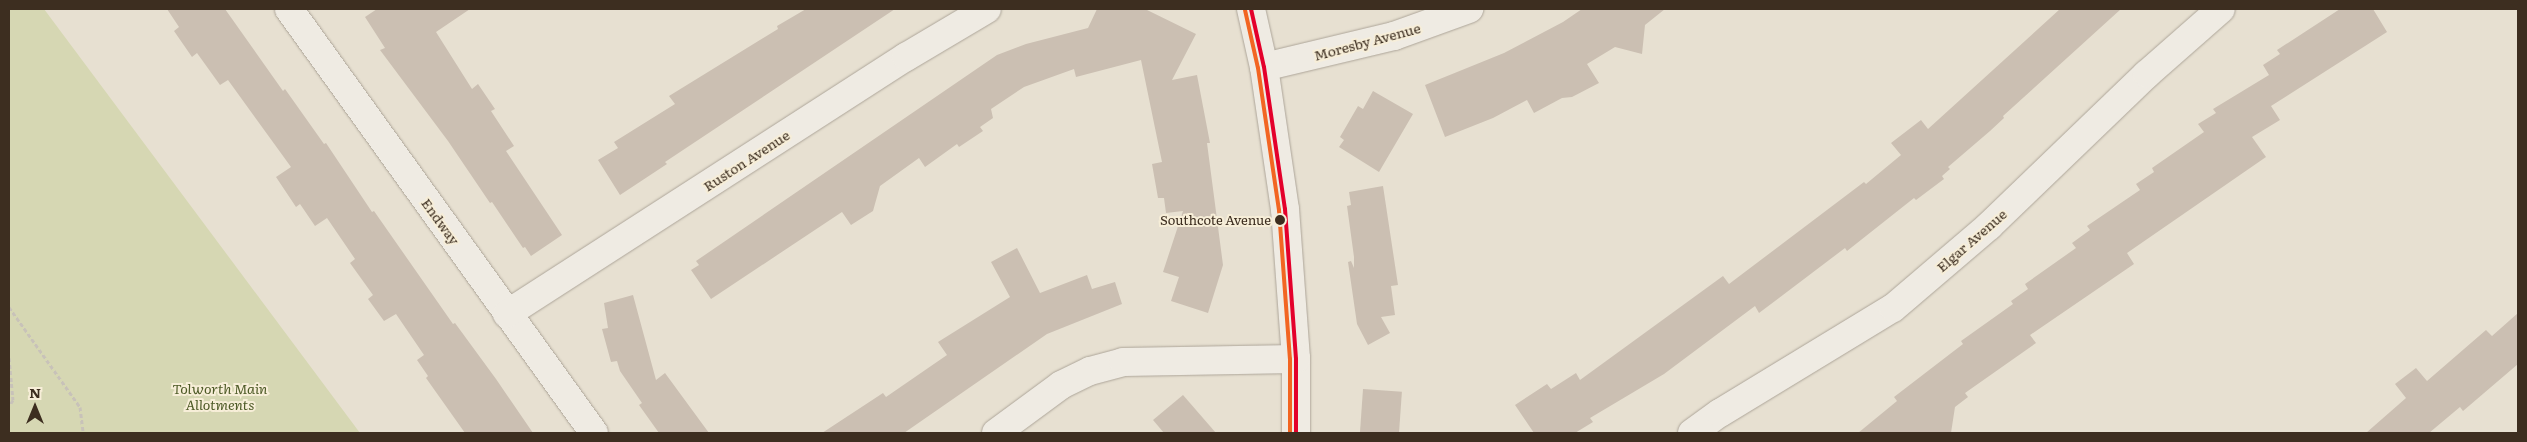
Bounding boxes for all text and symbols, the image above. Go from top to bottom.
street label: Moresby Avenue [1312,19,1422,63]
street label: Ruston Avenue [700,126,792,194]
street label: Endway [419,195,463,247]
street label: Elgar Avenue [1933,205,2009,275]
place label: Southcote Avenue [1160,212,1271,228]
marker: Southcote Avenue [1275,215,1285,225]
park label: Tolworth Main Allotments [173,380,267,412]
north arrow [10,382,60,432]
text: N [29,382,41,402]

